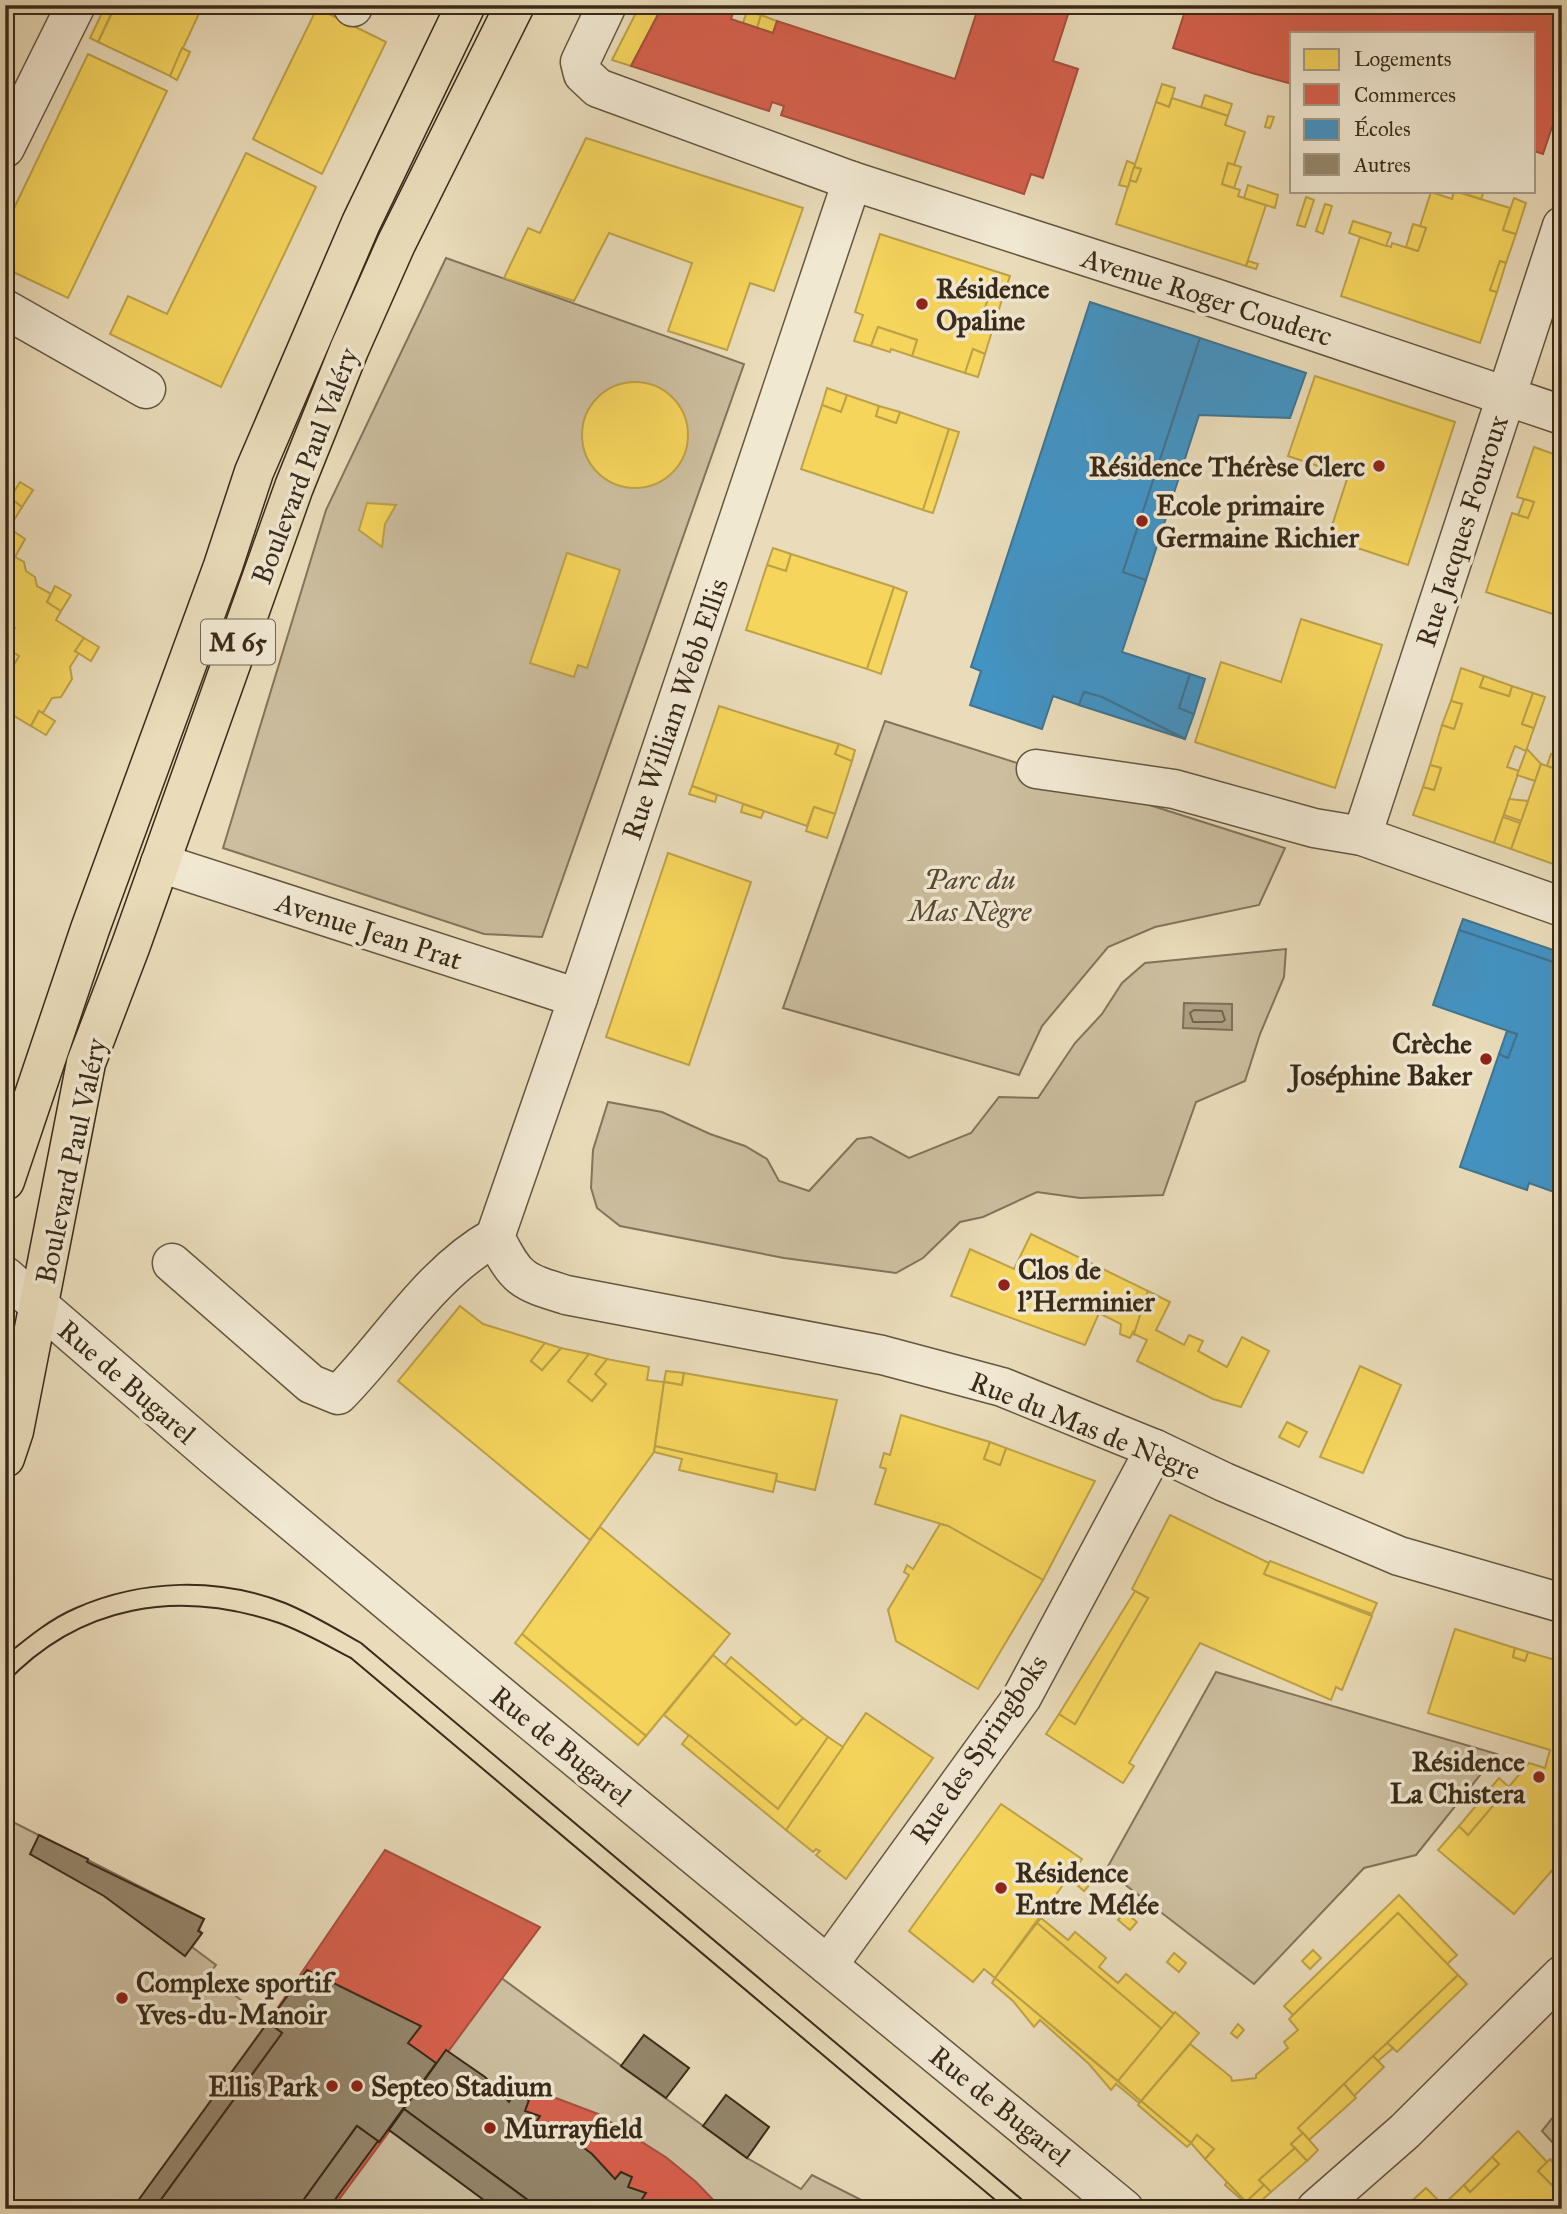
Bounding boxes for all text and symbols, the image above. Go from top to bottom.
legend [1290,32,1536,192]
text: Logements [1354,46,1451,72]
text: Commerces [1354,82,1456,108]
text: Écoles [1354,115,1411,142]
text: Autres [1353,152,1411,178]
street label: Avenue Roger Couderc [1076,240,1337,354]
place label: Résidence Opaline [936,271,1050,338]
marker: Résidence Opaline [914,296,930,312]
street label: Boulevard Paul Valéry [244,342,366,589]
street label: Rue Jacques Fouroux [1408,410,1516,651]
place label: Résidence Thérèse Clerc [1089,449,1365,484]
marker: Résidence Thérèse Clerc [1371,458,1387,474]
place label: Ecole primaire Germaine Richier [1156,488,1359,555]
marker: Ecole primaire Germaine Richier [1134,513,1150,529]
street label: Rue William Webb Ellis [614,574,736,844]
road number: M 65 [201,620,275,664]
park label: Parc du Mas Nègre [906,862,1032,929]
street label: Avenue Jean Prat [271,884,467,978]
place label: Crèche Joséphine Baker [1286,1026,1472,1093]
street label: Boulevard Paul Valéry [28,1034,114,1287]
marker: Crèche Joséphine Baker [1478,1051,1494,1067]
place label: Clos de l'Herminier [1017,1252,1155,1319]
marker: Clos de l'Herminier [996,1277,1012,1293]
street label: Rue de Bugarel [51,1312,204,1452]
street label: Rue du Mas de Nègre [964,1364,1206,1488]
street label: Rue des Springboks [903,1647,1055,1851]
street label: Rue de Bugarel [483,1678,639,1814]
place label: Résidence La Chistera [1390,1744,1526,1811]
marker: Résidence La Chistera [1531,1769,1547,1785]
place label: Résidence Entre Mélée [1015,1855,1159,1922]
marker: Résidence Entre Mélée [993,1880,1009,1896]
place label: Complexe sportif Yves-du-Manoir [135,1965,336,2032]
marker: Complexe sportif Yves-du-Manoir [114,1990,130,2006]
street label: Rue de Bugarel [922,2038,1078,2174]
place label: Ellis Park [208,2069,319,2104]
place label: Septeo Stadium [371,2069,553,2104]
marker: Ellis Park [324,2078,340,2094]
marker: Septeo Stadium [349,2078,365,2094]
place label: Murrayfield [504,2111,643,2146]
marker: Murrayfield [482,2120,498,2136]

